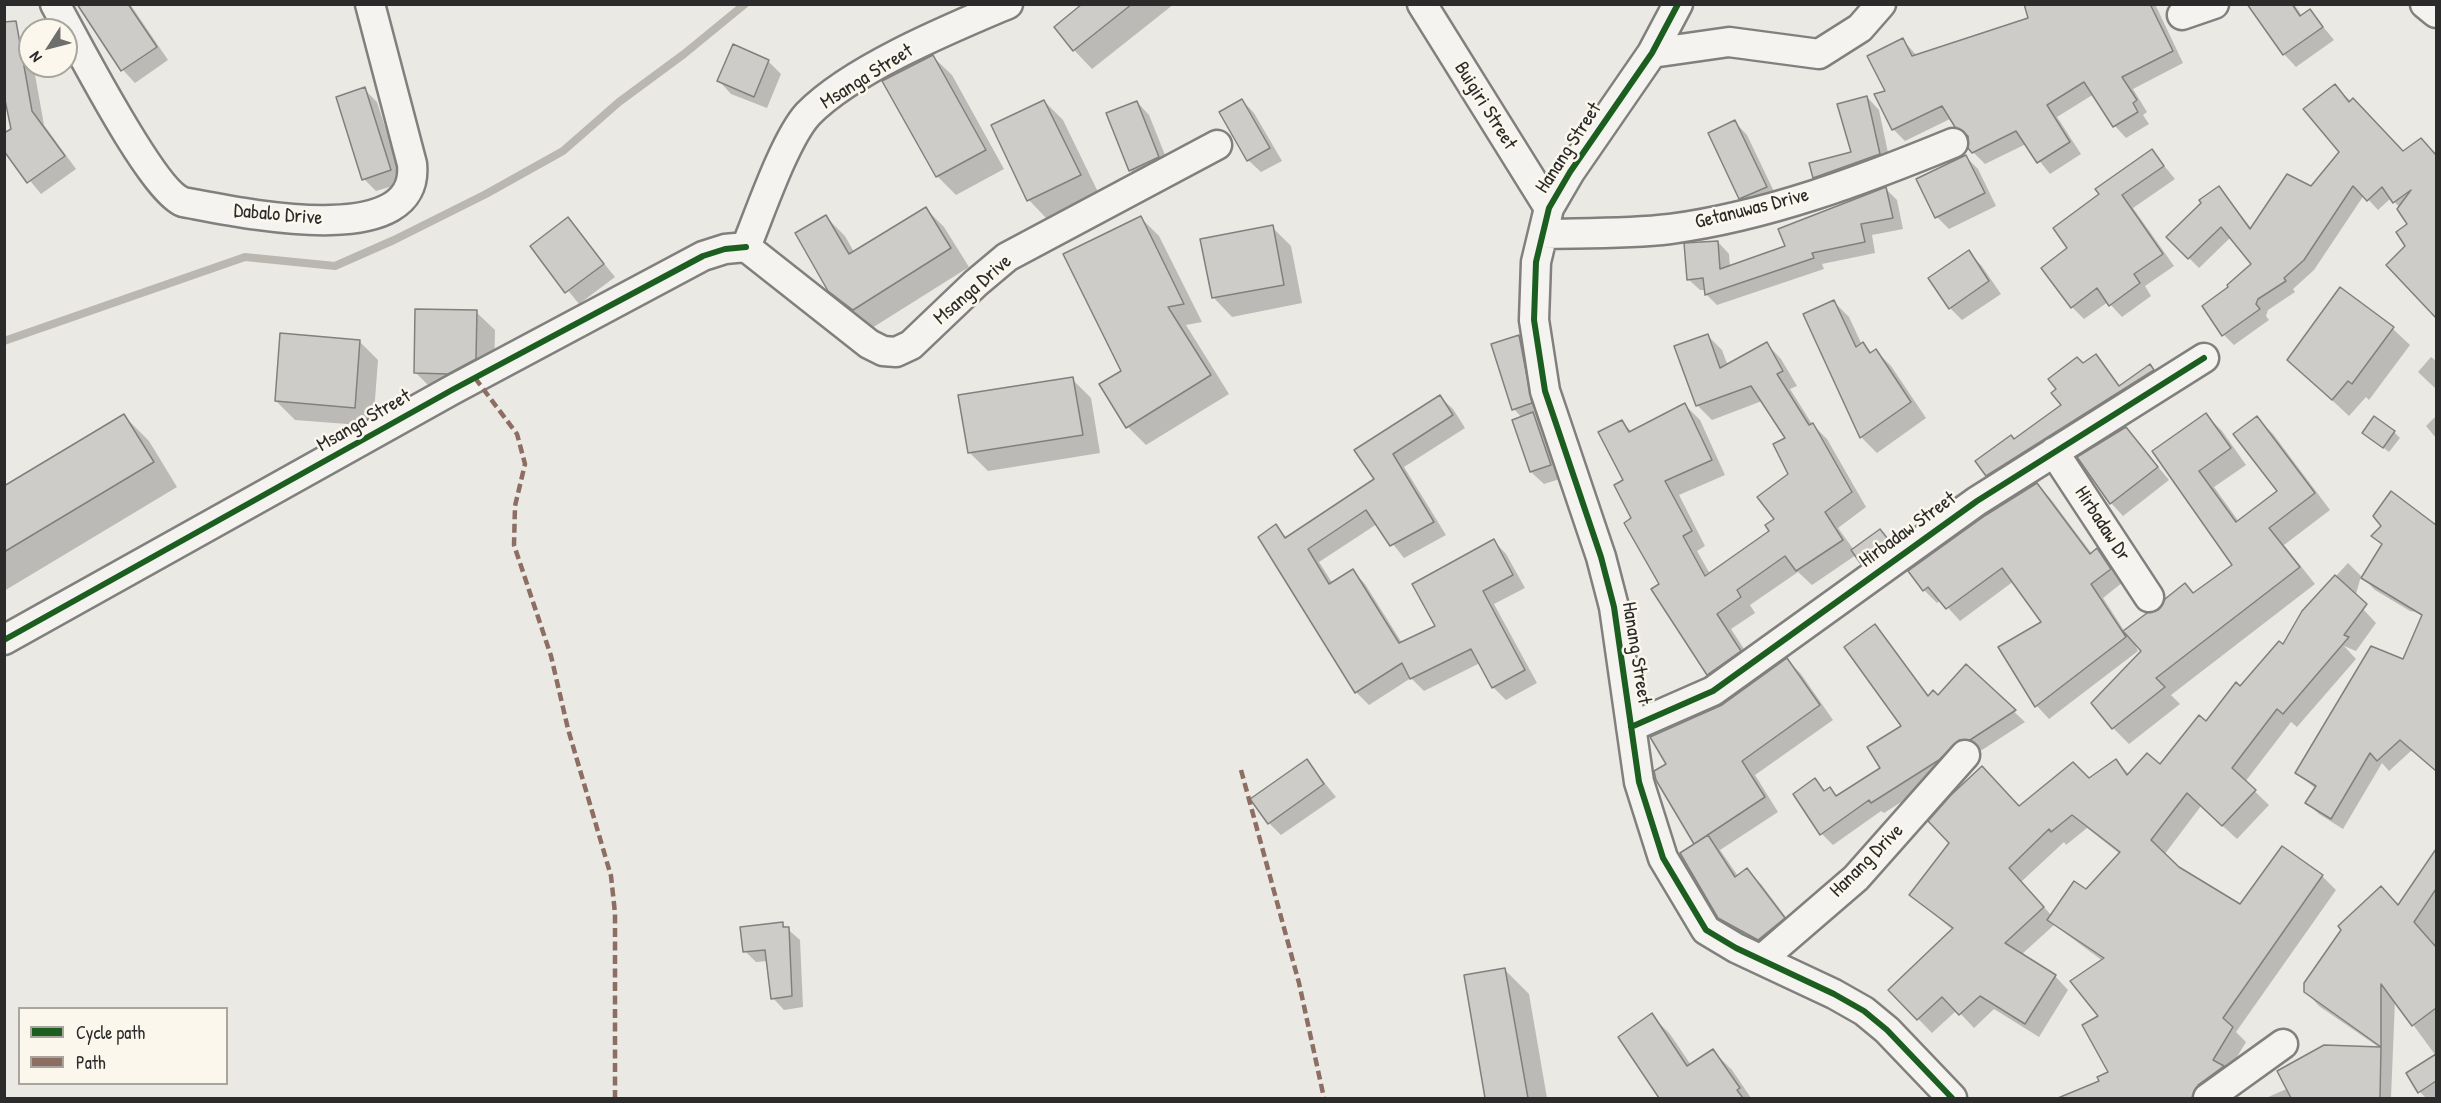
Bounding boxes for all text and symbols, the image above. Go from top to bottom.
north arrow [18,18,78,78]
street label: Msanga Street [816,39,918,115]
text: N [24,48,46,67]
street label: Buigiri Street [1449,58,1521,154]
street label: Hanang Street [1531,98,1607,198]
street label: Getanuwas Drive [1693,183,1811,235]
street label: Dabalo Drive [233,199,323,231]
street label: Msanga Drive [929,250,1017,330]
street label: Msanga Street [313,385,415,457]
street label: Hirbadaw Dr [2069,482,2135,566]
street label: Hirbadaw Street [1855,487,1961,573]
street label: Hanang Street [1616,600,1656,706]
street label: Hanang Drive [1825,819,1909,903]
legend [18,1007,228,1085]
text: Cycle path [76,1020,145,1045]
text: Path [76,1050,105,1075]

